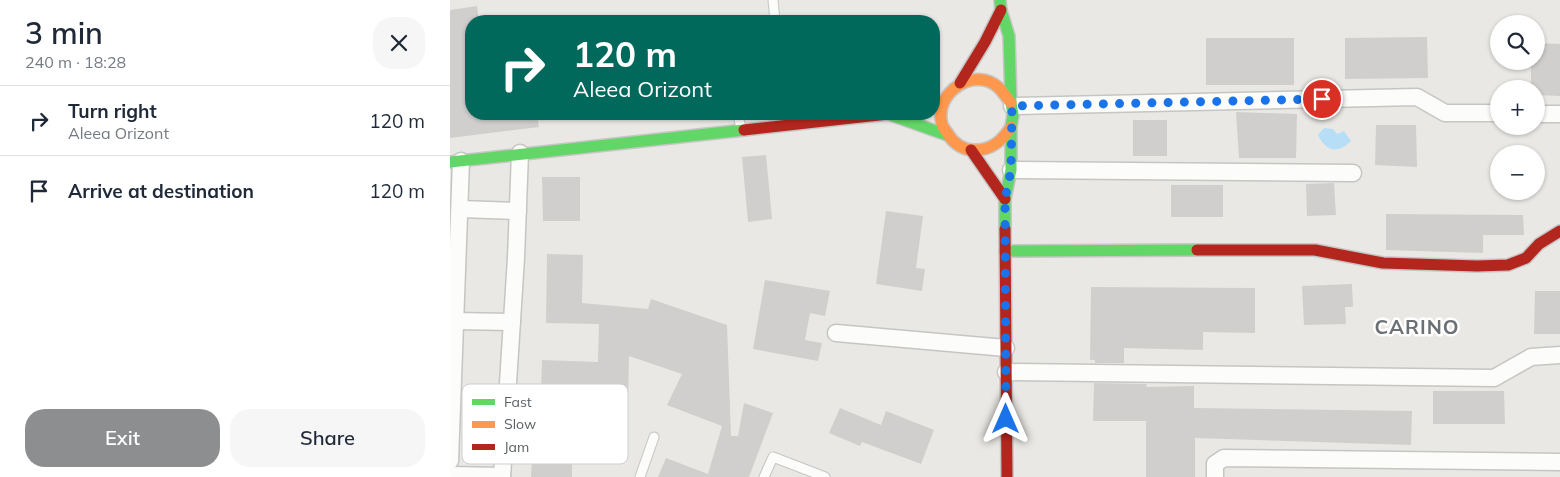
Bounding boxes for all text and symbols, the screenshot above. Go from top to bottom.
text: 3 min [25,14,103,52]
map controls [1490,15,1545,200]
button: search [1490,15,1545,70]
button: close [373,17,425,69]
text: 120 m [573,32,677,76]
icon: right [490,35,555,100]
text: 240 m · 18:28 [25,52,126,72]
text: Aleea Orizont [573,75,712,103]
pin [1301,78,1343,120]
button: + [1490,80,1545,135]
icon: arrive [1308,85,1336,113]
text: Turn right [68,99,157,123]
icon: right [25,107,53,135]
text: 120 m [369,109,425,133]
text: Aleea Orizont [68,123,169,143]
button: − [1490,145,1545,200]
icon: arrive [25,177,53,205]
text: Arrive at destination [68,179,254,203]
text: 120 m [369,179,425,203]
district label: CARINO [1375,314,1459,339]
legend [462,384,628,464]
position arrow [979,392,1031,444]
text: Fast [504,393,532,411]
button: Exit [25,409,220,467]
button: Share [230,409,425,467]
text: Slow [504,415,536,433]
text: Jam [504,438,529,456]

